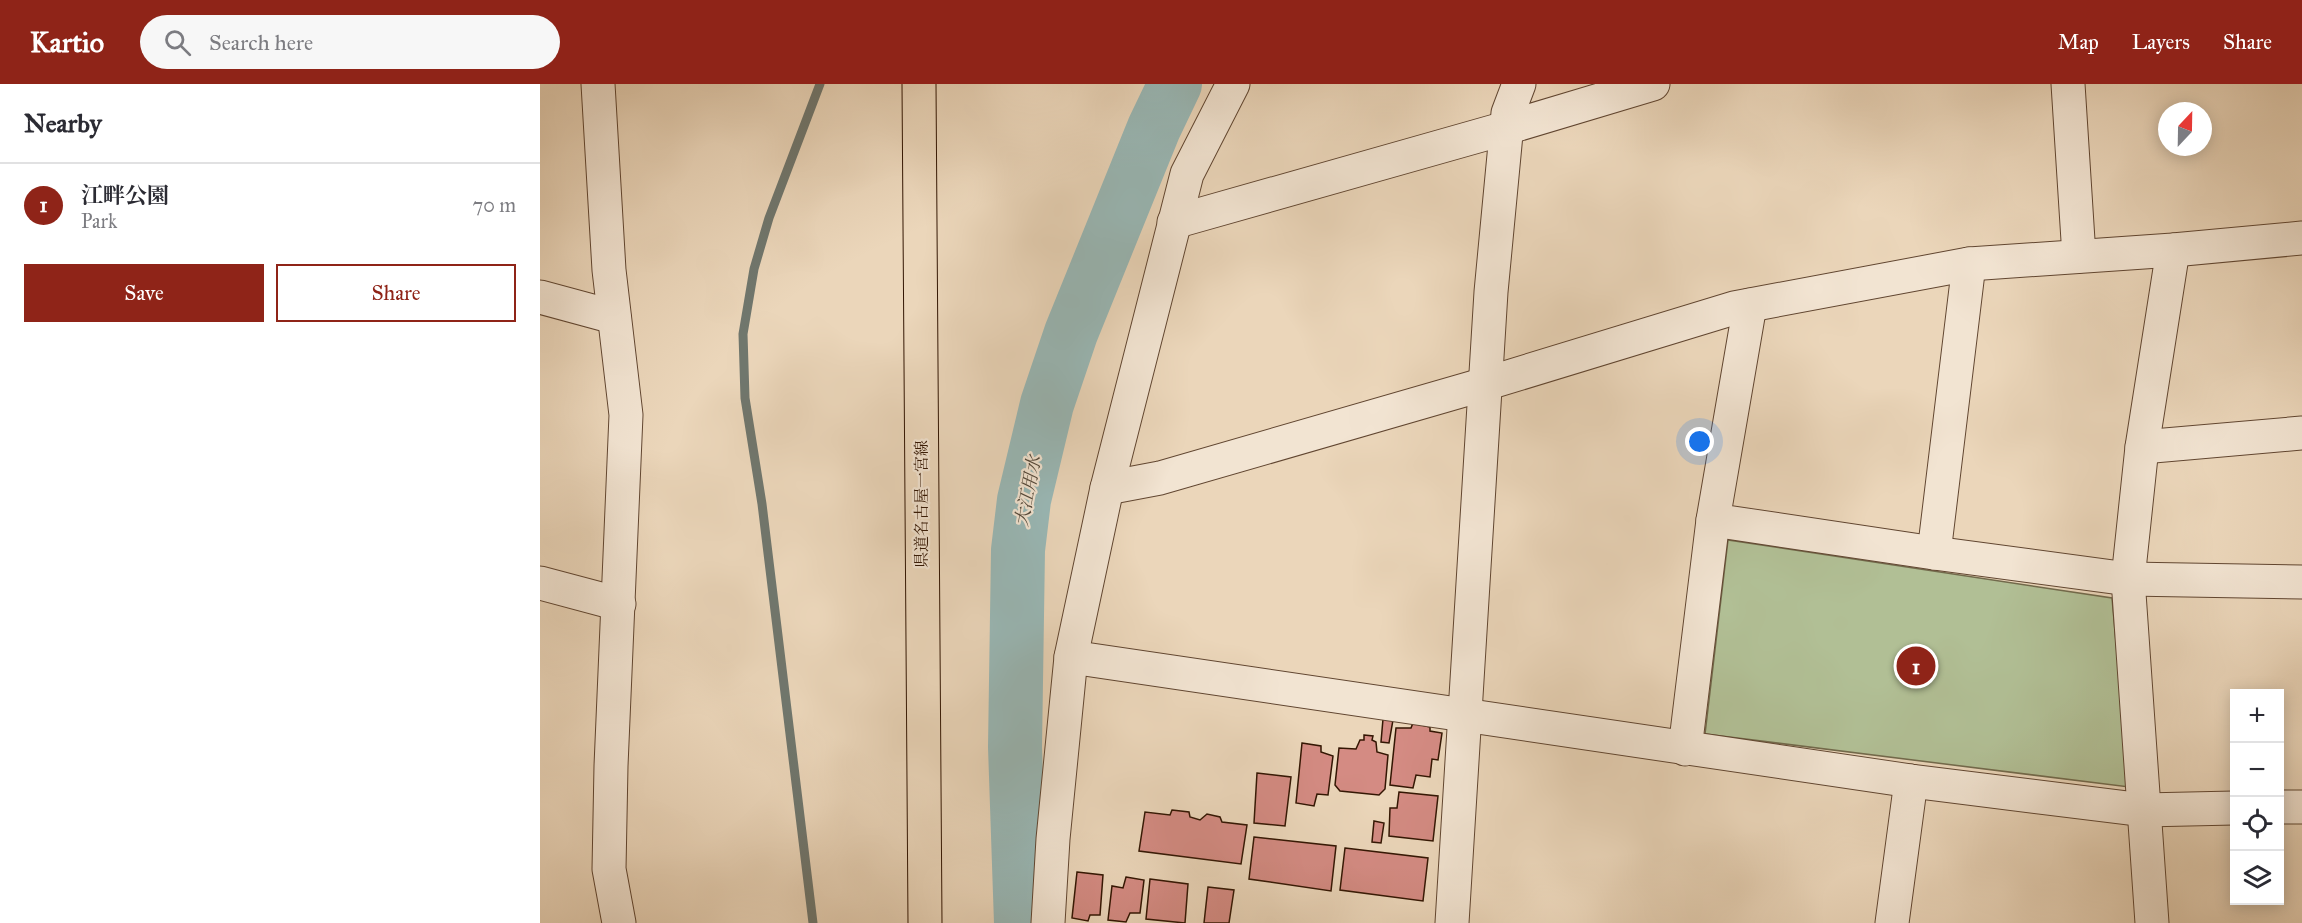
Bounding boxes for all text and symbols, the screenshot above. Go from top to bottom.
search box [140,15,560,69]
text: Kartio [30,25,104,60]
icon: search [161,26,194,59]
text: Search here [209,29,313,56]
text: Map [2058,29,2099,55]
text: Layers [2132,29,2190,55]
text: Share [2223,29,2272,55]
north arrow [2158,102,2212,156]
text: Nearby [24,107,102,139]
text: 江畔公園 [81,182,169,209]
text: 1 [40,193,47,217]
text: 70 m [473,193,516,217]
text: Park [81,209,117,233]
button: Save [24,264,264,322]
button: Share [276,264,516,322]
your location [1685,427,1714,456]
street label: 県道名古屋一宮線 [912,440,931,568]
water label: 大江用水 [1010,452,1046,528]
pin: 1 [1896,644,1936,688]
map controls [2230,689,2284,905]
button: + [2230,689,2284,743]
button: − [2230,743,2284,797]
button: locate [2230,797,2284,851]
button: layers [2230,851,2284,905]

